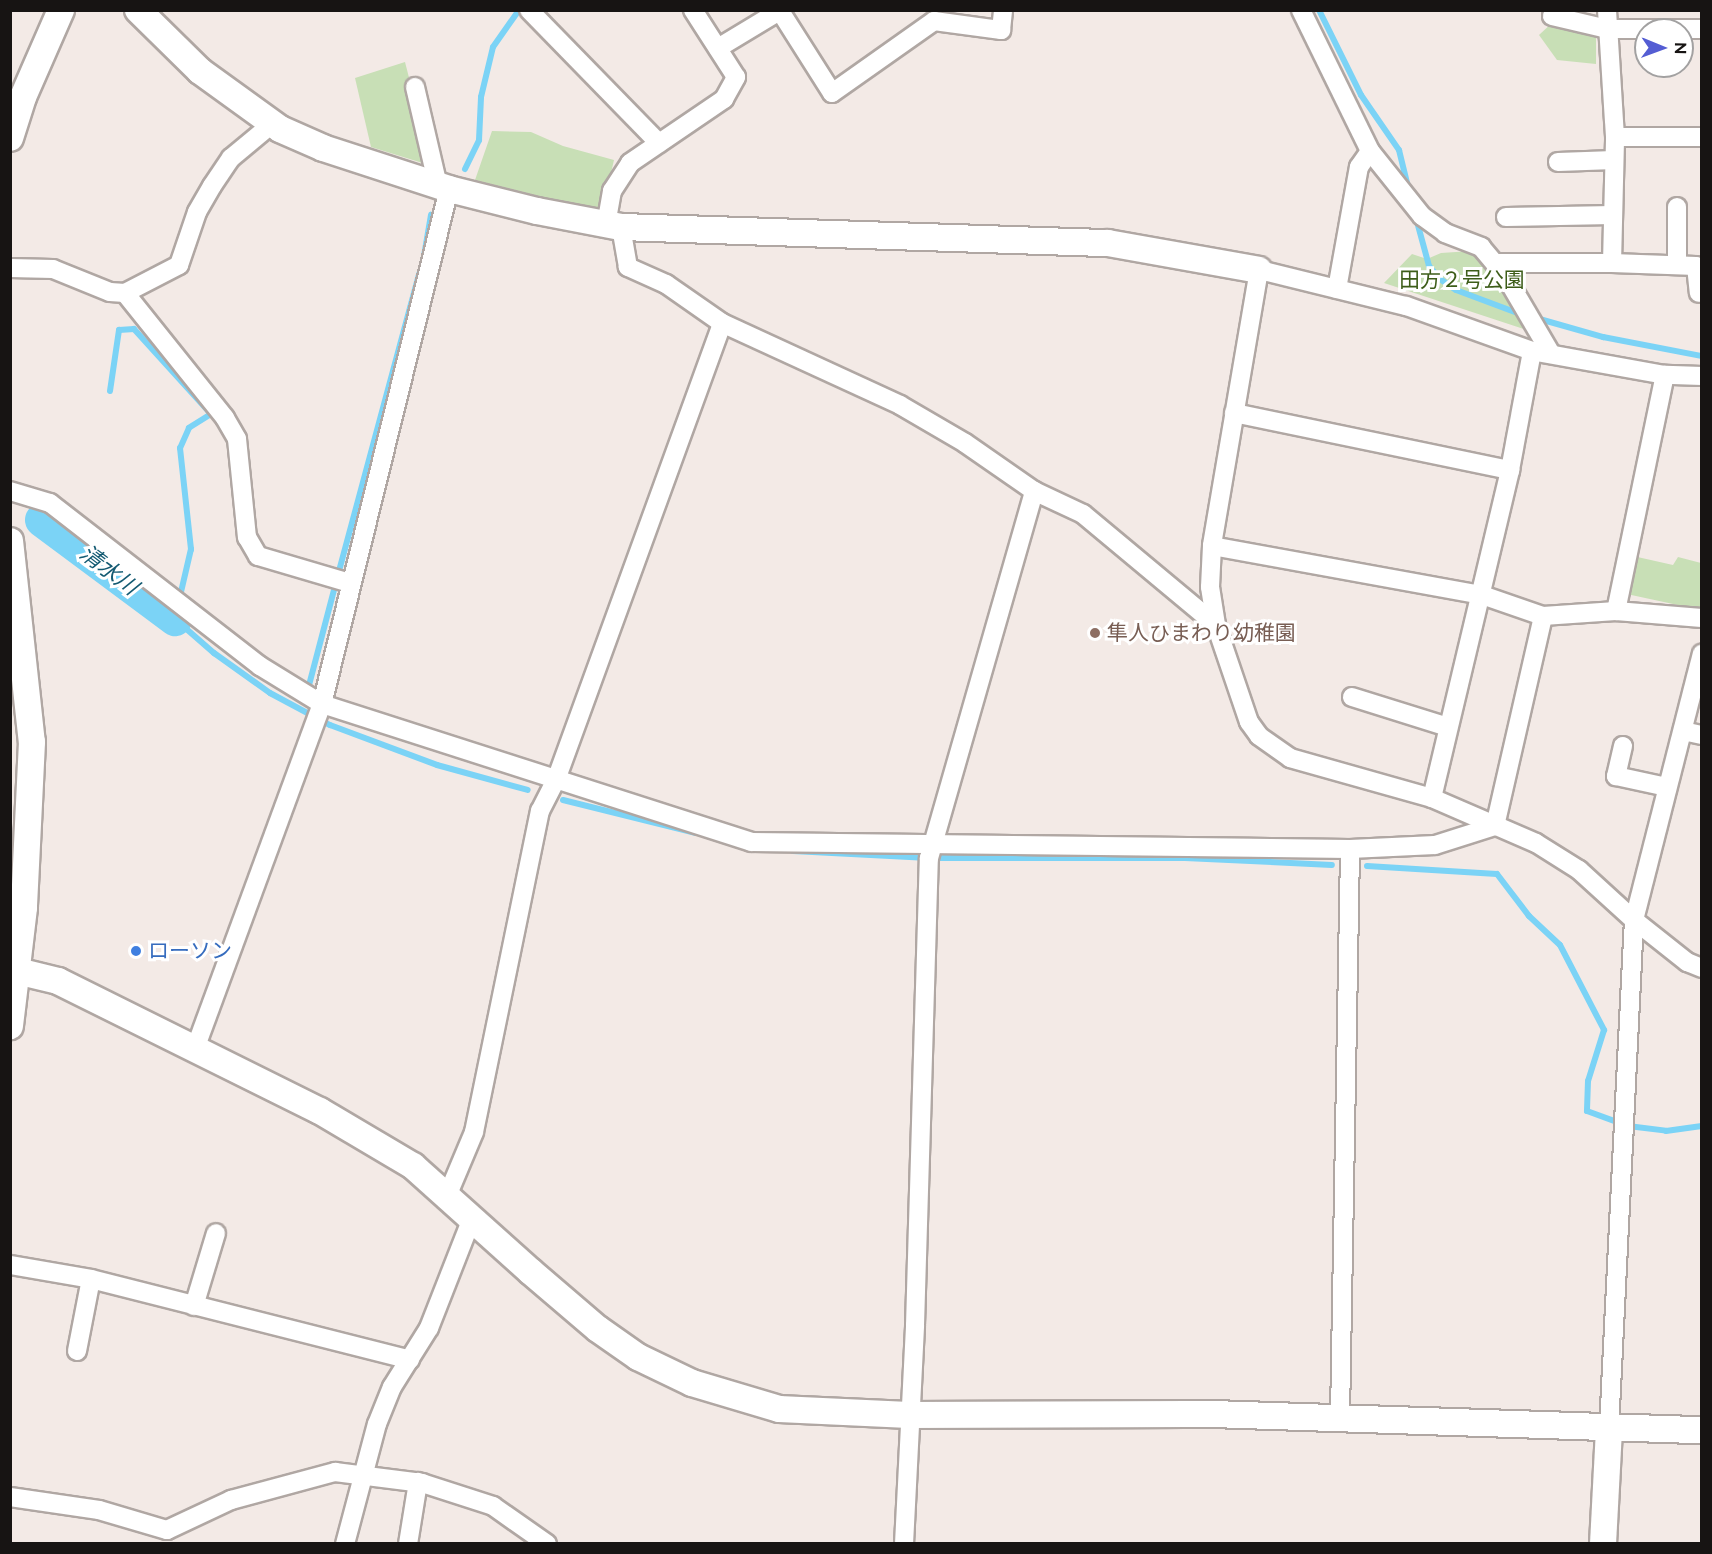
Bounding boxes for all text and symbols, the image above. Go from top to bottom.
north arrow [1634,18,1694,78]
text: N [1671,42,1690,55]
park label: 田方２号公園 [1399,267,1525,293]
water label: 清水川 [75,540,143,600]
place label: 隼人ひまわり幼稚園 [1107,620,1296,646]
marker: 隼人ひまわり幼稚園 [1088,626,1102,640]
place label: ローソン [148,938,232,964]
marker: ローソン [129,944,143,958]

